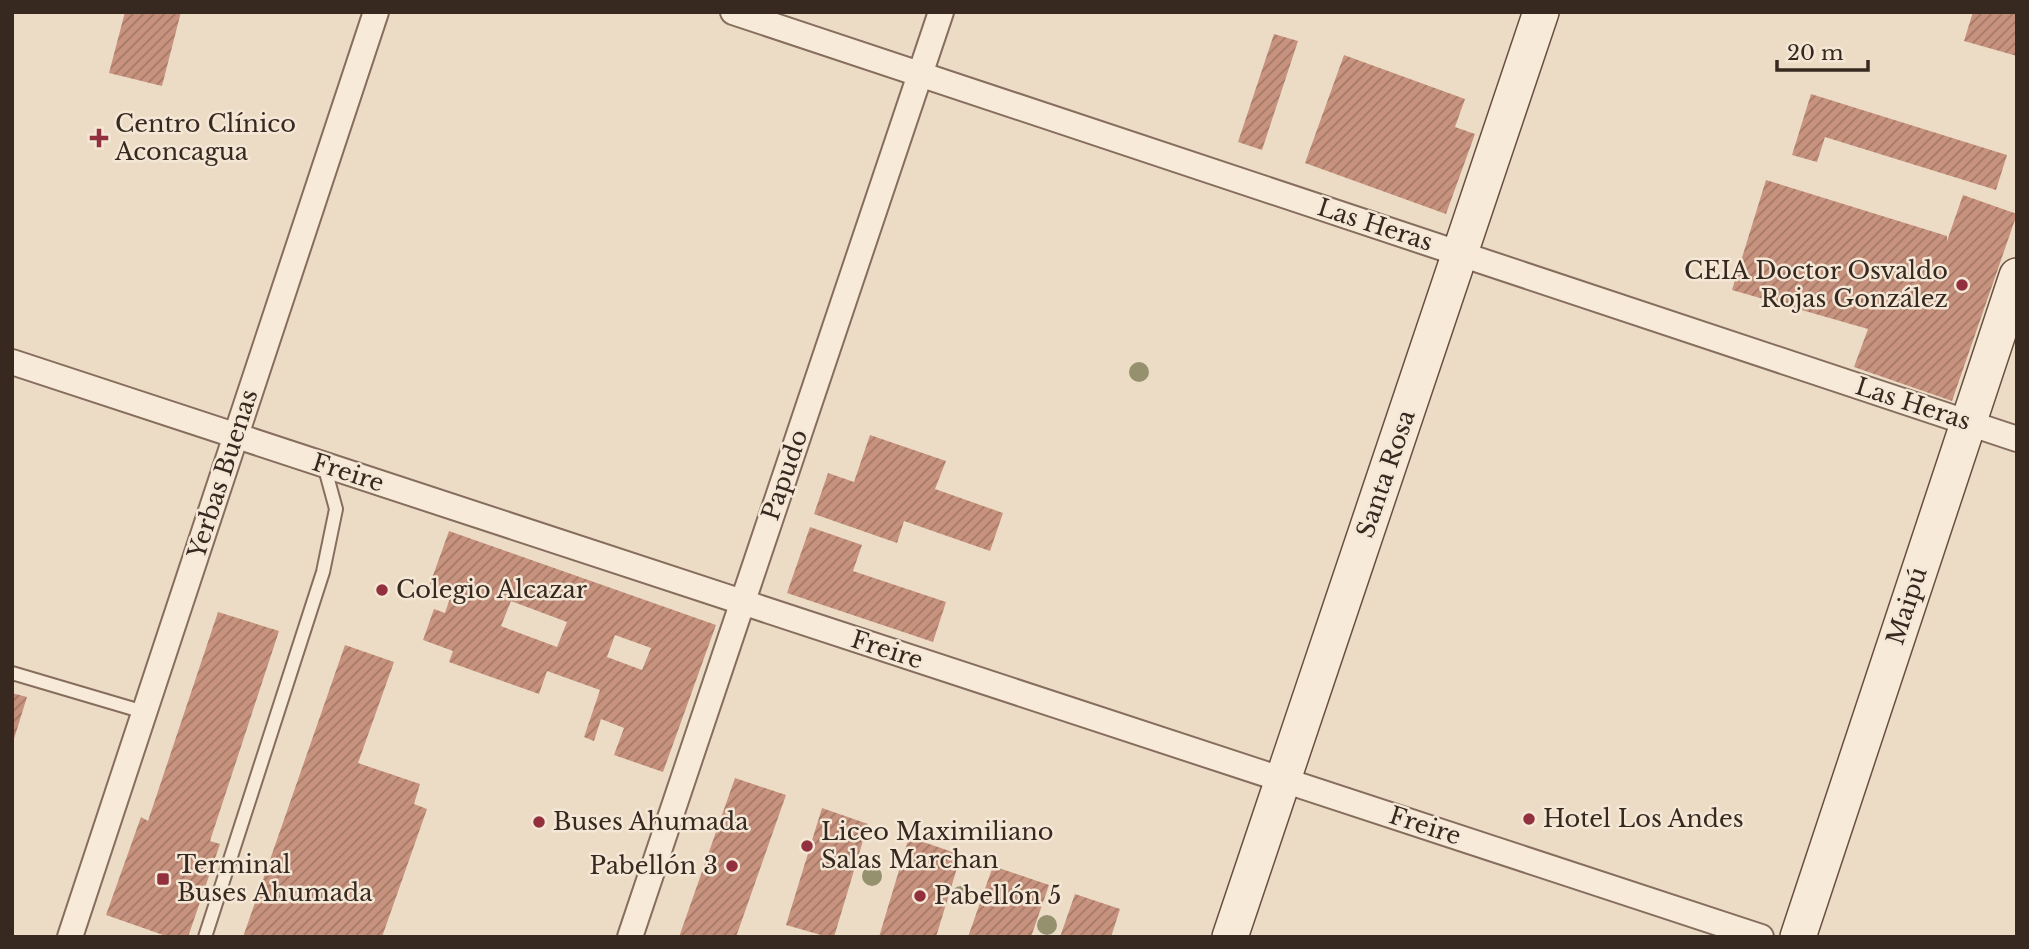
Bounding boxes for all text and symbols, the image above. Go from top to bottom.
scale bar [1777,28,1868,72]
text: 20 m [1787,40,1844,66]
place label: Centro Clínico Aconcagua [114,109,296,166]
marker: Centro Clínico Aconcagua [89,128,109,148]
street label: Las Heras [1314,192,1436,257]
place label: CEIA Doctor Osvaldo Rojas González [1684,256,1948,313]
marker: CEIA Doctor Osvaldo Rojas González [1954,277,1970,293]
street label: Las Heras [1852,371,1974,436]
street label: Yerbas Buenas [181,386,264,563]
street label: Santa Rosa [1350,406,1421,541]
street label: Papudo [756,426,814,524]
street label: Freire [309,447,388,498]
street label: Maipú [1880,563,1933,648]
place label: Colegio Alcazar [396,575,588,604]
marker: Colegio Alcazar [374,582,390,598]
street label: Freire [848,624,927,675]
street label: Freire [1386,800,1465,851]
place label: Hotel Los Andes [1543,804,1744,833]
place label: Buses Ahumada [553,807,749,836]
marker: Hotel Los Andes [1521,811,1537,827]
marker: Buses Ahumada [531,814,547,830]
place label: Liceo Maximiliano Salas Marchan [821,817,1054,874]
marker: Liceo Maximiliano Salas Marchan [799,838,815,854]
place label: Terminal Buses Ahumada [177,850,373,907]
place label: Pabellón 3 [590,851,718,880]
marker: Pabellón 3 [724,858,740,874]
marker: Terminal Buses Ahumada [155,871,171,887]
place label: Pabellón 5 [934,881,1061,910]
marker: Pabellón 5 [912,888,928,904]

